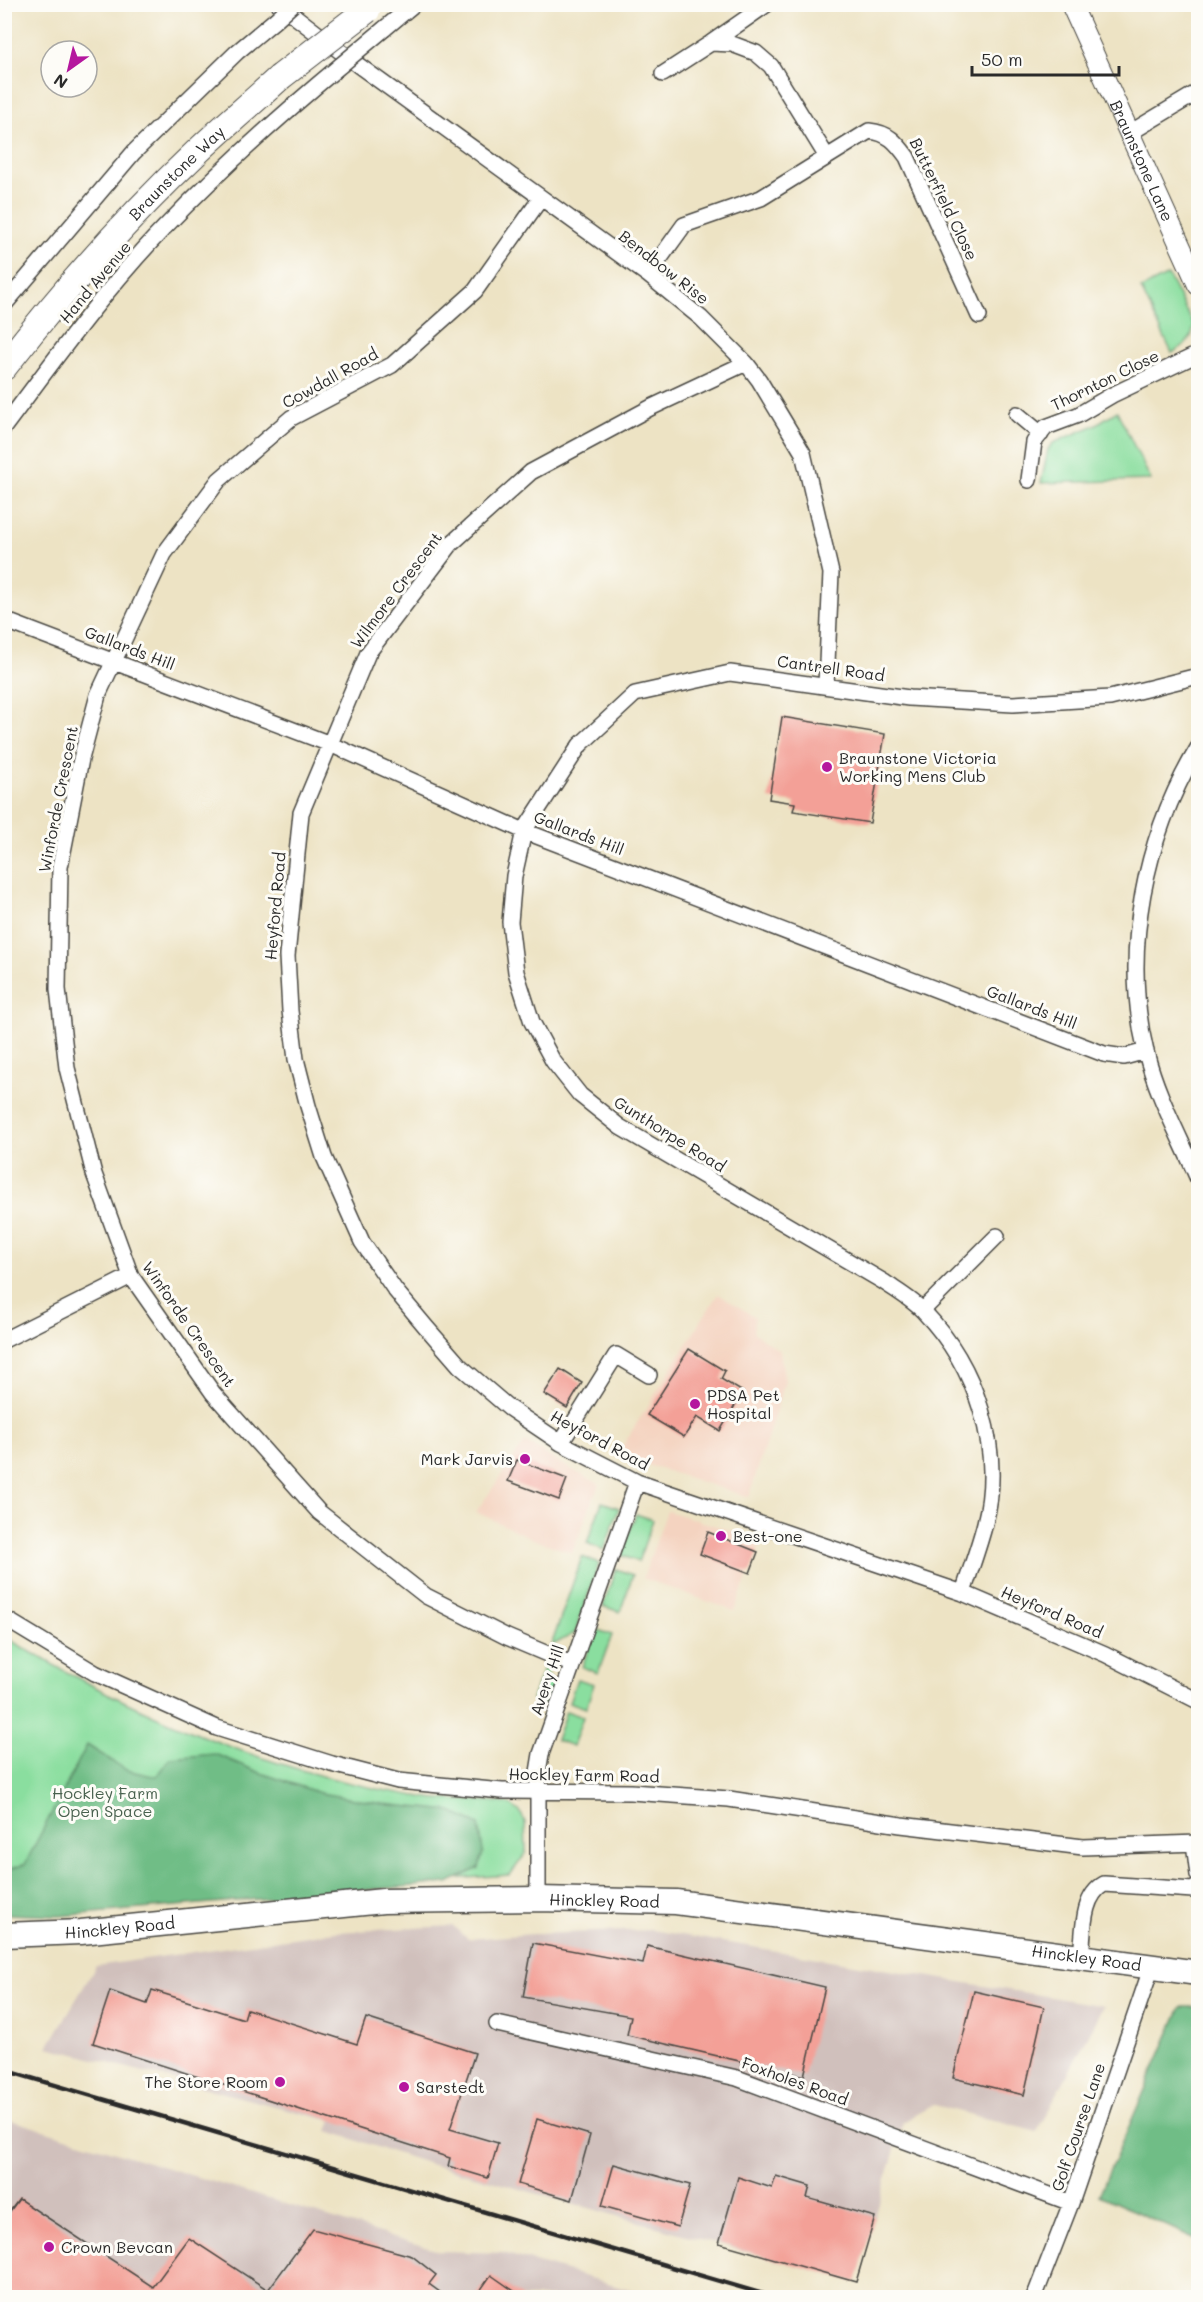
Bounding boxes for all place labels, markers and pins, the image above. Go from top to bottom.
place label: Braunstone Victoria Working Mens Club [839,747,997,786]
marker: Braunstone Victoria Working Mens Club [820,760,834,774]
place label: PDSA Pet Hospital [707,1384,780,1423]
marker: PDSA Pet Hospital [688,1397,702,1411]
place label: Mark Jarvis [421,1448,513,1469]
marker: Mark Jarvis [518,1452,532,1466]
place label: Best-one [733,1525,803,1546]
marker: Best-one [714,1529,728,1543]
place label: The Store Room [144,2071,268,2092]
marker: The Store Room [273,2075,287,2089]
place label: Sarstedt [416,2076,485,2097]
marker: Sarstedt [397,2080,411,2094]
place label: Crown Bevcan [61,2236,173,2257]
marker: Crown Bevcan [42,2240,56,2254]

